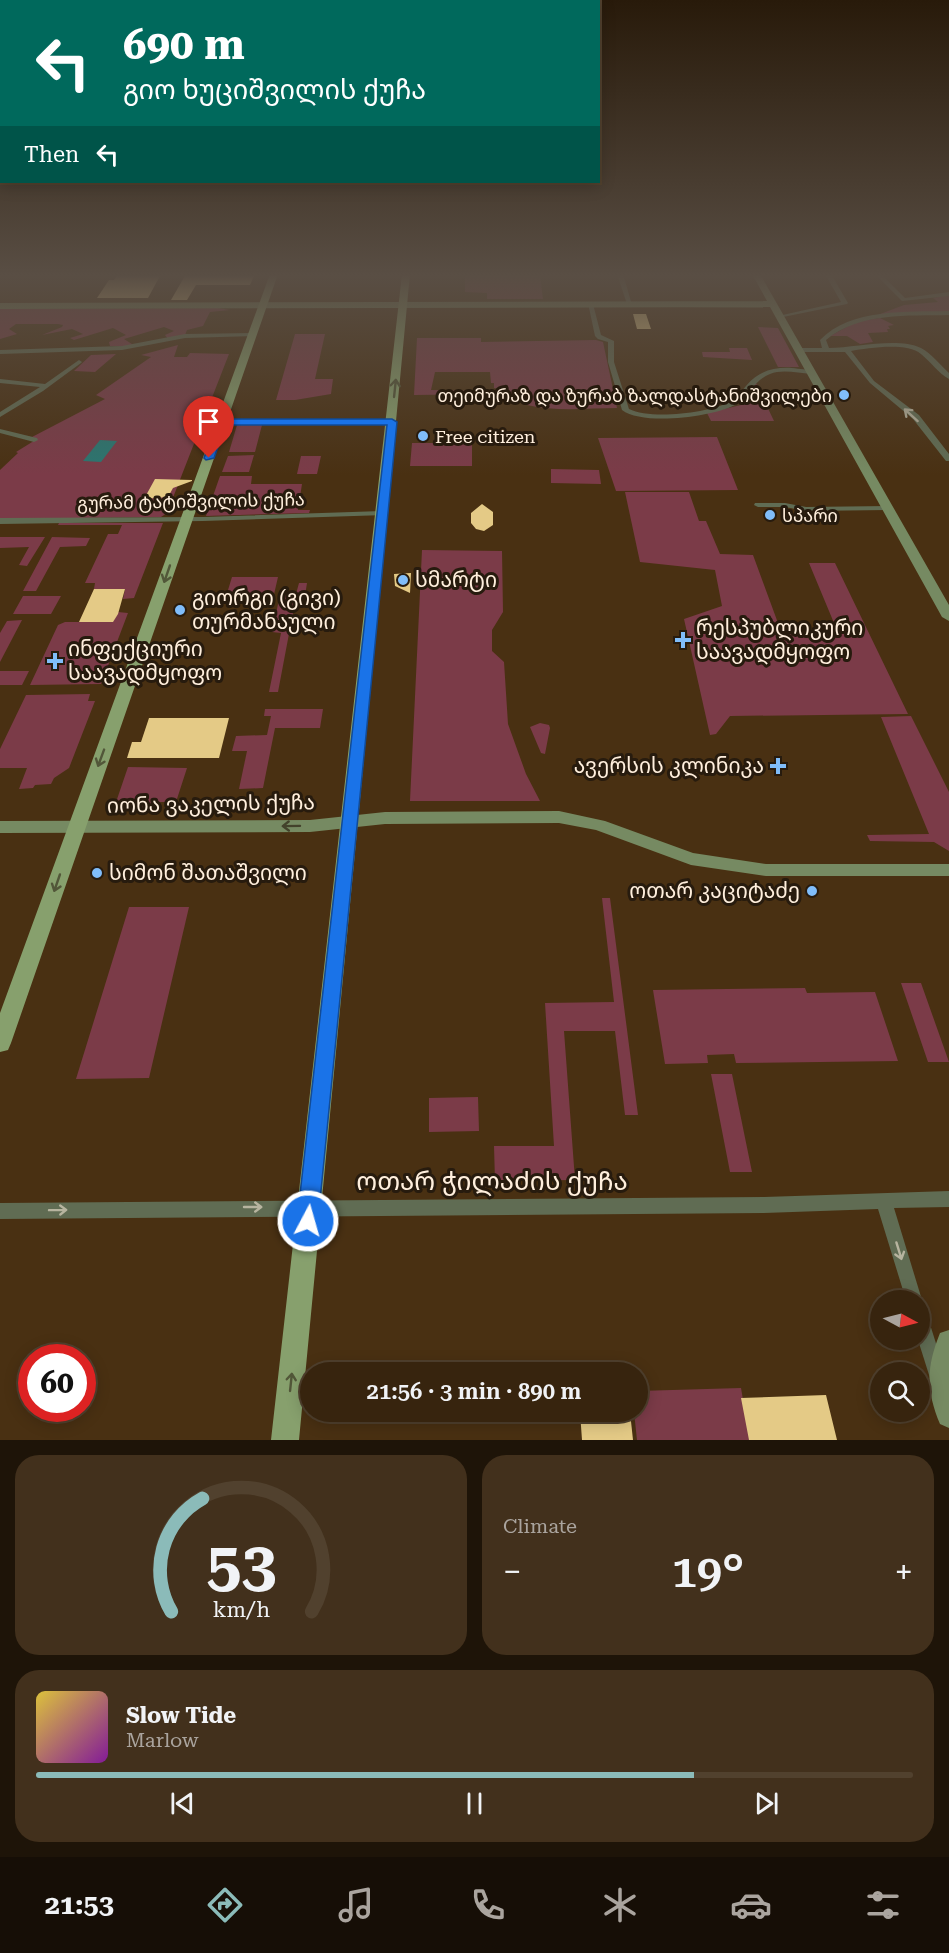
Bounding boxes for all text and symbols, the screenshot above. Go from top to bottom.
text: 690 m [123,20,245,69]
icon: left [24,24,102,102]
text: გიო ხუციშვილის ქუჩა [123,74,426,106]
icon: left [91,138,124,171]
text: Then [24,142,79,167]
one-way arrow [390,378,401,398]
place label: თეიმურაზ და ზურაბ ზალდასტანიშვილები [438,385,832,407]
marker: თეიმურაზ და ზურაბ ზალდასტანიშვილები [837,388,851,402]
pin [183,396,234,458]
icon: arrive [192,405,225,438]
one-way arrow [904,408,920,422]
place label: Free citizen [435,426,536,447]
marker: Free citizen [416,429,430,443]
street label: გურამ ტატიშვილის ქუჩა [77,489,305,514]
place label: სპარი [782,505,838,526]
marker: სპარი [763,508,777,522]
one-way arrow [161,564,172,583]
place label: სმარტი [415,568,497,592]
marker: სმარტი [396,573,410,587]
place label: გიორგი (გივი) თურმანაული [192,586,341,635]
marker: გიორგი (გივი) თურმანაული [173,603,187,617]
place label: რესპუბლიკური საავადმყოფო [696,616,863,665]
marker: რესპუბლიკური საავადმყოფო [674,631,692,649]
place label: ინფექციური საავადმყოფო [68,637,222,686]
marker: ინფექციური საავადმყოფო [46,652,64,670]
one-way arrow [95,748,106,767]
place label: ავერსის კლინიკა [574,754,764,779]
marker: ავერსის კლინიკა [769,757,787,775]
street label: იონა ვაკელის ქუჩა [107,790,315,819]
one-way arrow [282,821,302,832]
place label: სიმონ შათაშვილი [109,861,307,886]
marker: სიმონ შათაშვილი [90,866,104,880]
one-way arrow [51,873,62,892]
place label: ოთარ კაციტაძე [629,879,800,903]
marker: ოთარ კაციტაძე [805,884,819,898]
street label: ოთარ ჭილაძის ქუჩა [356,1166,628,1197]
position arrow [276,1189,340,1253]
one-way arrow [243,1201,263,1213]
one-way arrow [48,1204,68,1216]
one-way arrow [894,1241,905,1260]
north arrow [870,1290,930,1350]
map controls [870,1290,930,1422]
speed limit sign: 60 [18,1344,96,1422]
button: search [870,1362,930,1422]
one-way arrow [286,1372,297,1392]
text: 21:56 · 3 min · 890 m [367,1379,581,1404]
text: Climate [503,1514,577,1538]
text: 53 [206,1528,276,1601]
text: 19° [672,1545,744,1598]
text: − [503,1552,521,1591]
text: + [895,1552,913,1591]
text: km/h [212,1597,270,1622]
text: Slow Tide [126,1703,236,1728]
text: Marlow [126,1728,199,1752]
icon: previous [166,1787,199,1820]
icon: pause [458,1787,491,1820]
icon: next [750,1787,783,1820]
icon: directions [204,1884,246,1926]
icon: music [335,1884,377,1926]
icon: phone [467,1884,509,1926]
icon: climate [599,1884,641,1926]
icon: car [730,1884,772,1926]
icon: filters [862,1884,904,1926]
text: 21:53 [45,1889,114,1921]

